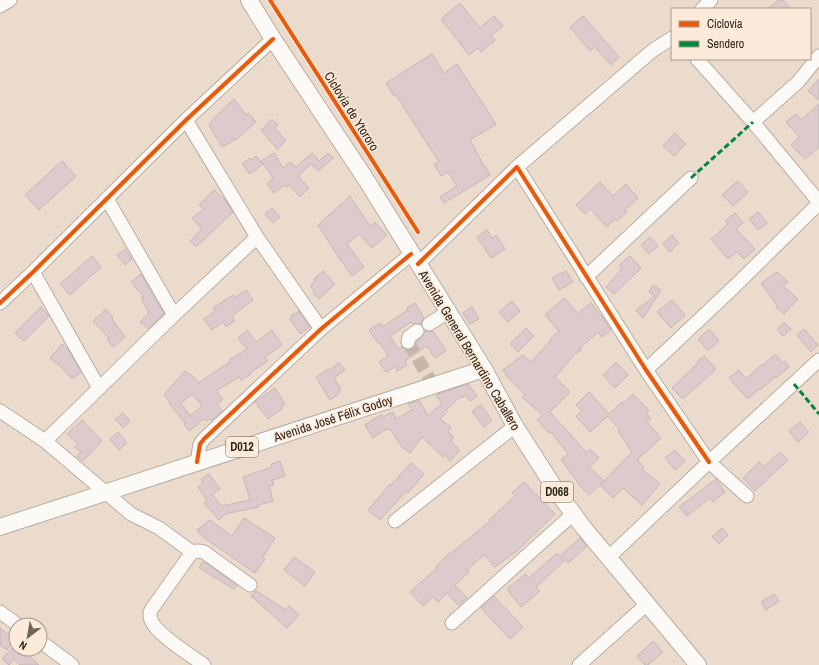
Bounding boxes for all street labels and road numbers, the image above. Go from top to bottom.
street label: Ciclovía de Ytororo [320,68,383,154]
street label: Avenida General Bernardino Caballero [414,266,524,434]
street label: Avenida José Félix Godoy [270,391,396,446]
road number: D012 [226,437,258,457]
road number: D068 [541,482,573,502]

